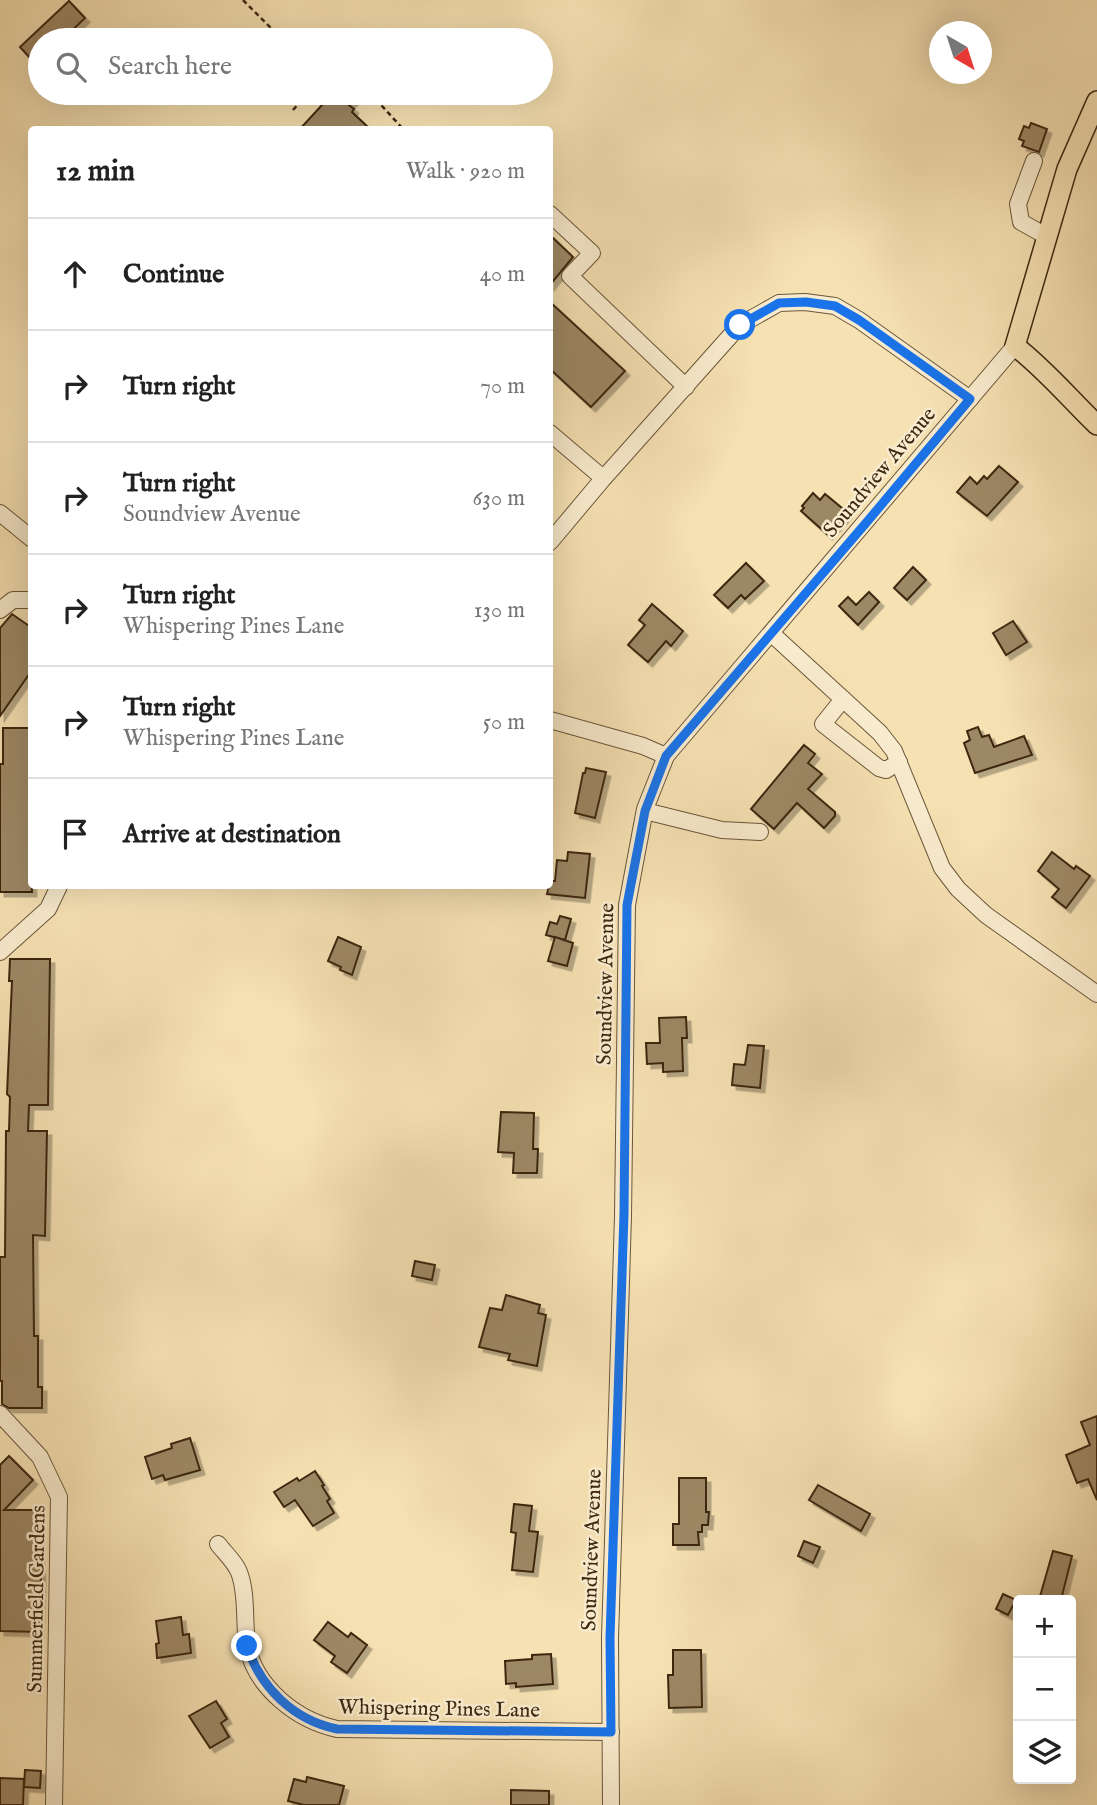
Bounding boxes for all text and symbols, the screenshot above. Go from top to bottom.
north arrow [929,21,992,84]
search box [28,28,553,105]
icon: search [52,48,90,86]
text: Search here [108,50,232,83]
text: 12 min [56,153,135,191]
text: Walk · 920 m [406,157,525,186]
icon: ahead [56,255,94,293]
text: Continue [123,258,224,291]
text: 40 m [480,260,525,289]
route start [724,309,755,340]
icon: right [56,367,94,405]
text: Turn right [123,370,236,403]
text: 70 m [480,372,525,401]
street label: Soundview Avenue [818,402,943,544]
text: Turn right [123,467,236,500]
icon: right [56,479,94,517]
text: 630 m [473,484,525,513]
text: Soundview Avenue [123,500,301,529]
text: Turn right [123,579,236,612]
icon: right [56,591,94,629]
text: 130 m [474,596,525,625]
text: Whispering Pines Lane [123,612,344,641]
text: Turn right [123,691,236,724]
icon: right [56,703,94,741]
text: 50 m [483,708,525,737]
text: Whispering Pines Lane [123,724,344,753]
icon: arrive [56,815,94,853]
text: Arrive at destination [123,818,341,851]
street label: Soundview Avenue [592,902,621,1065]
street label: Soundview Avenue [576,1468,609,1632]
street label: Summerfield Gardens [22,1505,53,1693]
map controls [1013,1595,1076,1784]
button: + [1013,1595,1076,1658]
route end [231,1630,262,1661]
button: − [1013,1658,1076,1721]
street label: Whispering Pines Lane [338,1694,541,1725]
button: layers [1013,1721,1076,1784]

